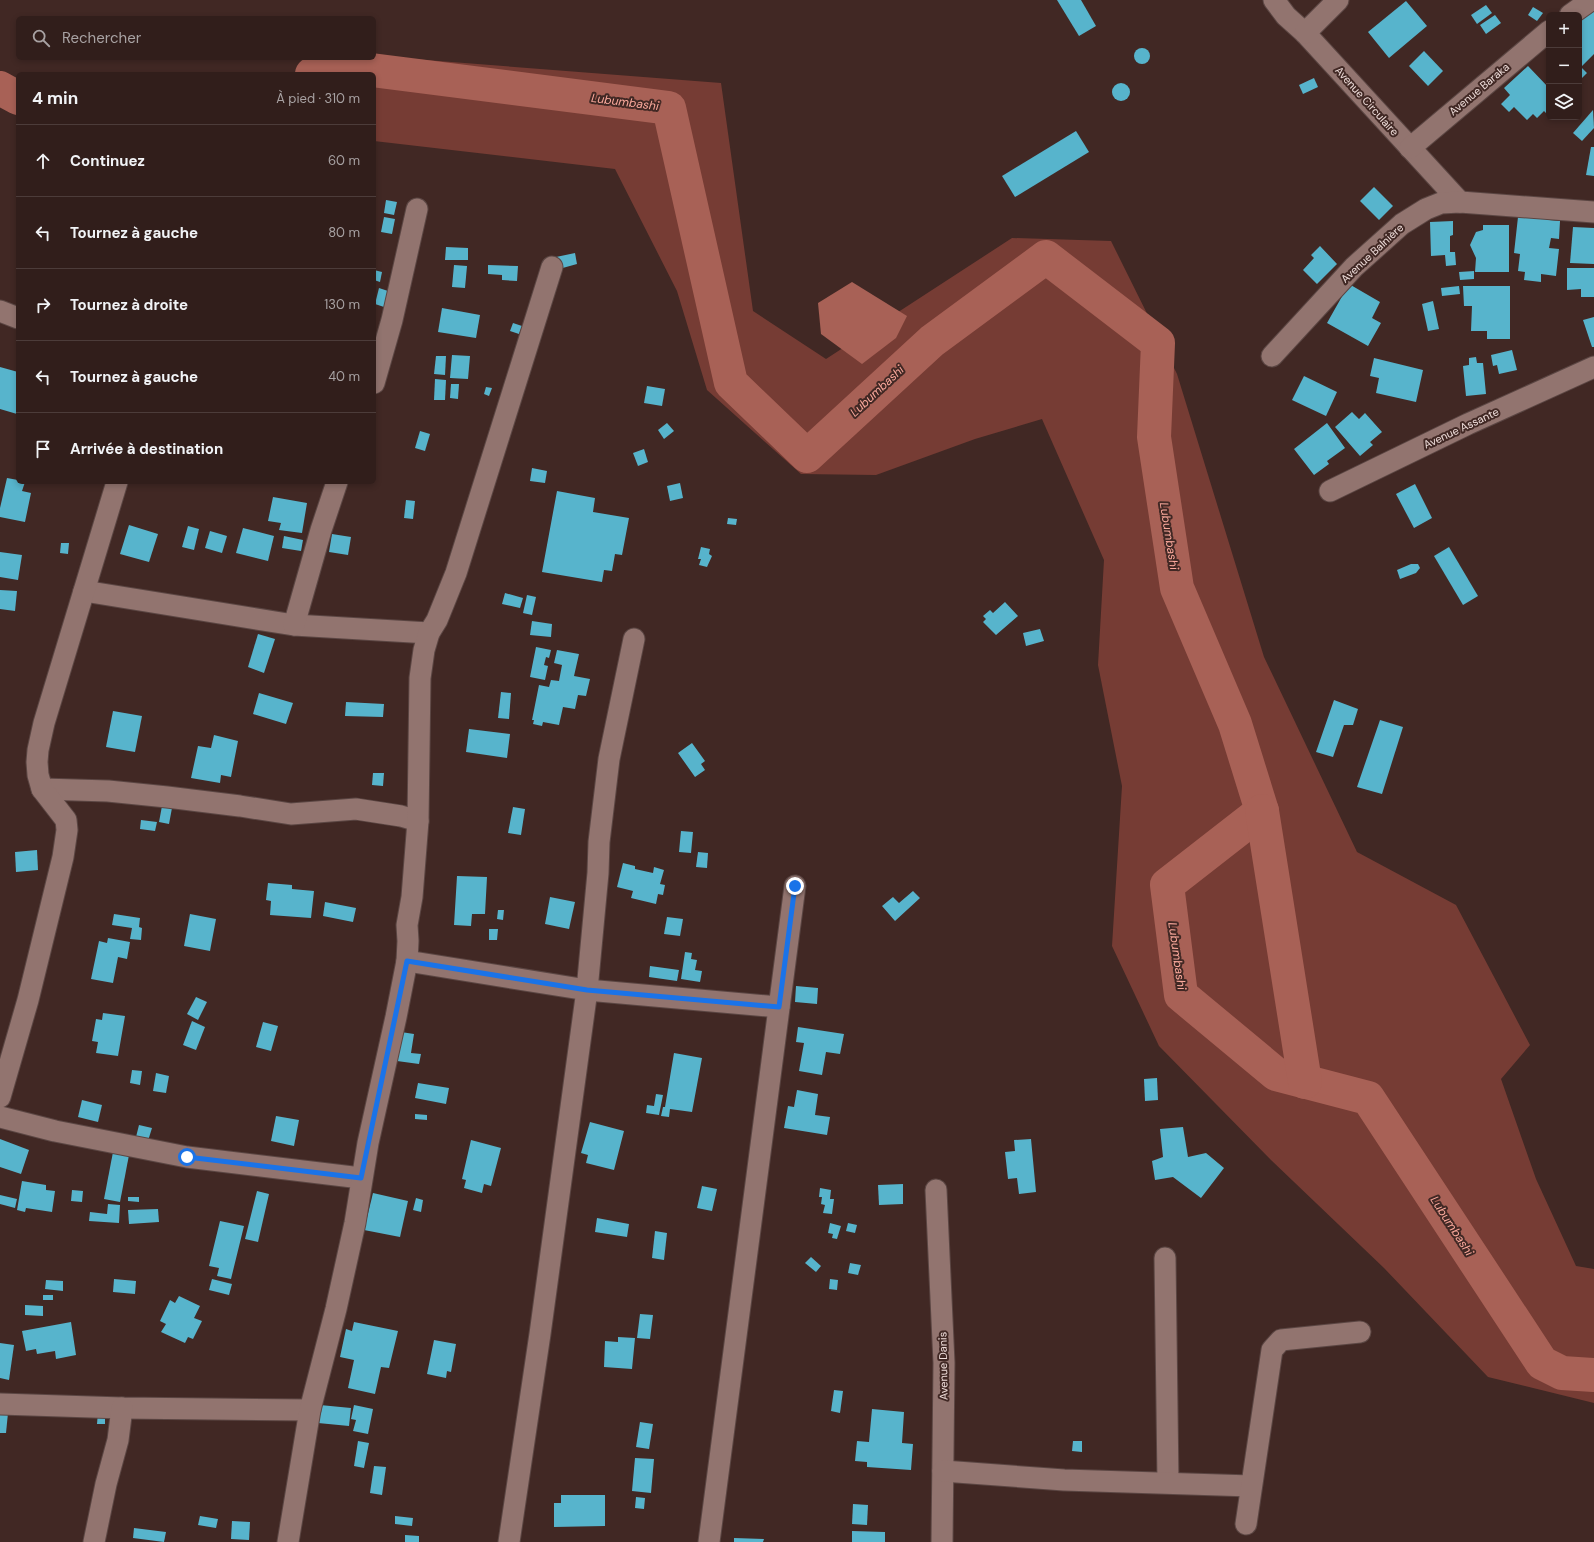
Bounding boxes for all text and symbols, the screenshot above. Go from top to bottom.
map controls [1546,12,1582,120]
button: + [1546,12,1582,48]
search box [16,16,376,60]
icon: search [30,27,52,49]
text: Rechercher [62,28,141,48]
button: − [1546,48,1582,84]
street label: Avenue Baraka [1446,60,1512,118]
street label: Avenue Circulaire [1332,63,1402,139]
button: layers [1546,84,1582,120]
text: 4 min [32,87,78,109]
text: À pied · 310 m [276,90,360,107]
water label: Lubumbashi [590,90,661,114]
icon: ahead [32,150,54,172]
text: Continuez [70,151,145,171]
text: 60 m [328,152,360,169]
street label: Avenue Balnière [1338,220,1406,286]
icon: left [32,222,54,244]
text: Tournez à gauche [70,223,198,243]
text: 80 m [328,224,360,241]
icon: right [32,294,54,316]
text: Tournez à droite [70,295,188,315]
text: 130 m [324,296,360,313]
water label: Lubumbashi [847,361,908,420]
icon: left [32,366,54,388]
text: Tournez à gauche [70,367,198,387]
text: 40 m [328,368,360,385]
street label: Avenue Assante [1421,404,1501,452]
icon: arrive [32,438,54,460]
text: Arrivée à destination [70,439,223,459]
water label: Lubumbashi [1156,501,1182,572]
route end [786,877,804,895]
water label: Lubumbashi [1164,921,1190,992]
route start [178,1148,196,1166]
water label: Lubumbashi [1427,1193,1478,1260]
street label: Avenue Danis [935,1332,951,1400]

